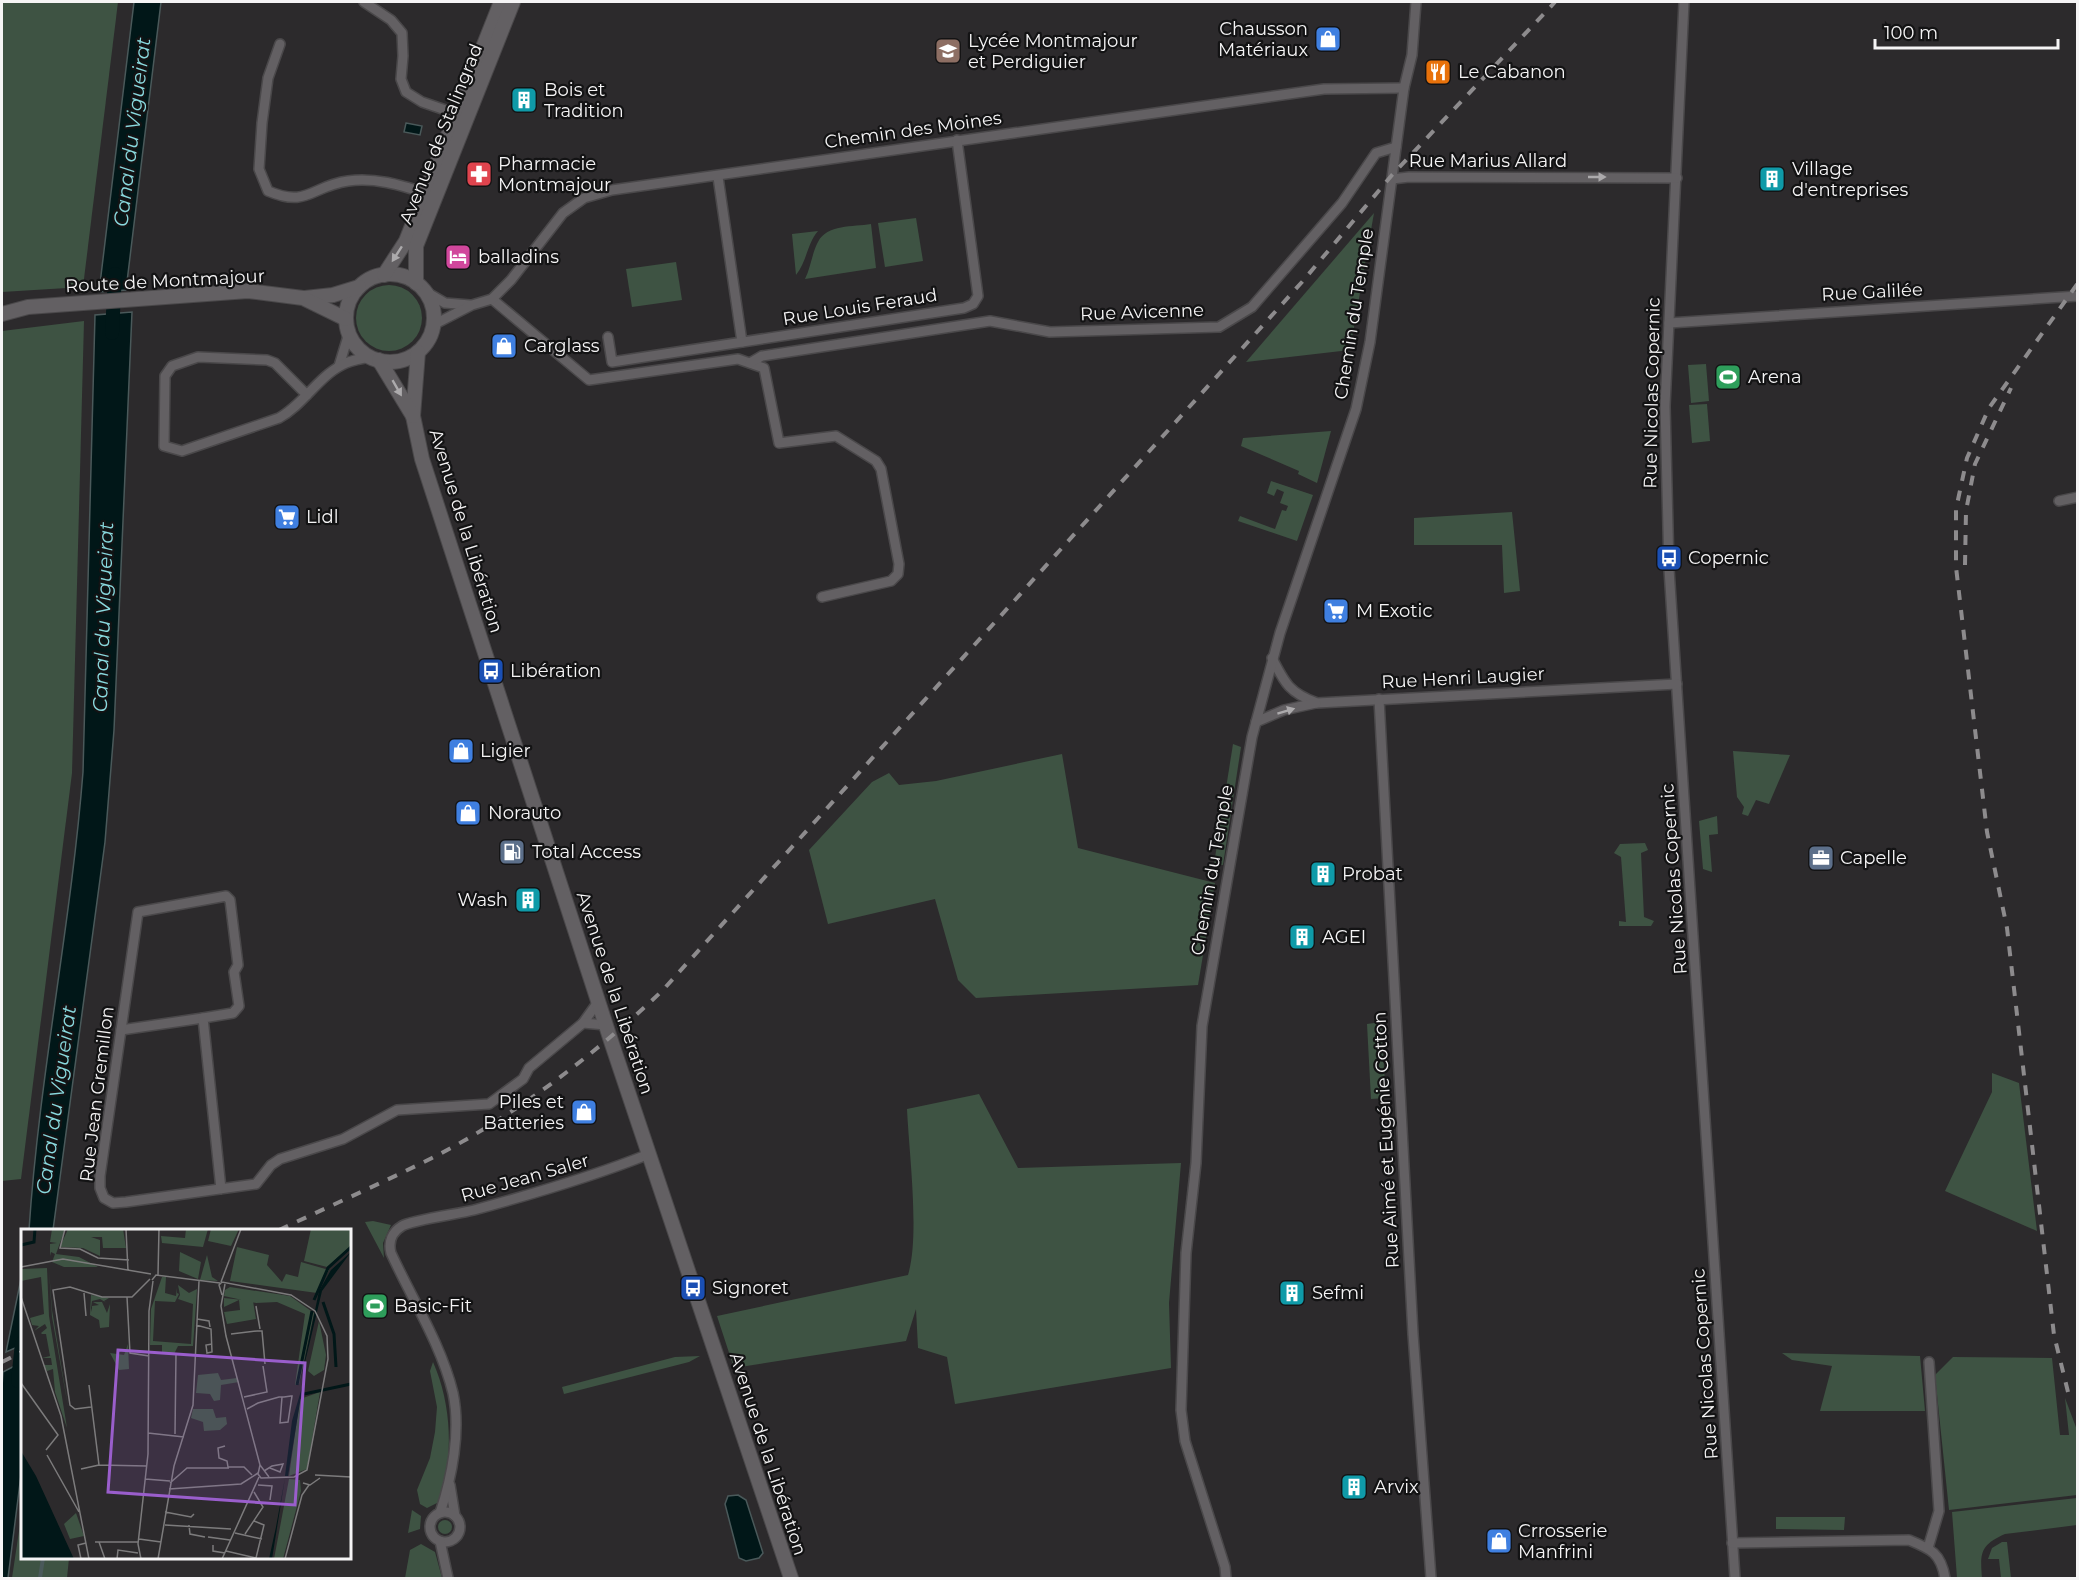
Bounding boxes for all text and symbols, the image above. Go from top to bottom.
scale bar [1875,12,2058,50]
place label: Chausson Matériaux [1218,18,1308,61]
text: 100 m [1884,22,1938,44]
shop icon: Chausson Matériaux [1313,24,1343,54]
place label: Lycée Montmajour et Perdiguier [968,30,1138,73]
water label: Canal du Vigueirat [108,36,156,228]
school or university icon: Lycée Montmajour et Perdiguier [933,36,963,66]
street label: Avenue de Stalingrad [395,41,487,227]
restaurant icon: Le Cabanon [1423,57,1453,87]
place label: Le Cabanon [1458,61,1566,83]
place label: Bois et Tradition [544,79,624,122]
building icon: Bois et Tradition [509,85,539,115]
street label: Chemin des Moines [823,107,1003,153]
street label: Rue Marius Allard [1409,150,1567,172]
place label: Pharmacie Montmajour [498,153,611,196]
place label: Village d'entreprises [1792,158,1909,201]
pharmacy icon: Pharmacie Montmajour [464,159,494,189]
building icon: Village d'entreprises [1757,164,1787,194]
one-way arrow [1588,172,1607,182]
street label: Chemin du Temple [1330,227,1378,401]
hotel icon: balladins [443,242,473,272]
one-way arrow [392,245,403,262]
place label: balladins [478,246,559,268]
street label: Route de Montmajour [65,265,265,297]
street label: Rue Galilée [1821,278,1923,306]
street label: Rue Louis Feraud [781,284,939,330]
street label: Rue Nicolas Copernic [1639,297,1665,489]
street label: Rue Avicenne [1080,299,1204,325]
shop icon: Carglass [489,331,519,361]
place label: Carglass [524,335,600,357]
sports icon: Arena [1713,362,1743,392]
place label: Arena [1748,366,1802,388]
one-way arrow [392,380,402,397]
street label: Avenue de la Libération [425,426,507,636]
supermarket icon: Lidl [272,502,302,532]
place label: Lidl [306,506,339,528]
water label: Canal du Vigueirat [88,521,118,713]
bus stop icon: Copernic [1654,543,1684,573]
place label: Copernic [1688,547,1769,569]
supermarket icon: M Exotic [1321,596,1351,626]
place label: M Exotic [1356,600,1433,622]
bus stop icon: Libération [476,656,506,686]
place label: Libération [510,660,601,682]
street label: Rue Henri Laugier [1381,663,1545,693]
one-way arrow [1277,706,1295,715]
shop icon: Ligier [446,736,476,766]
place label: Ligier [480,740,531,762]
street label: Chemin du Temple [1186,783,1238,957]
street label: Rue Nicolas Copernic [1656,783,1692,975]
shop icon: Norauto [453,798,483,828]
place label: Norauto [488,802,561,824]
fuel station icon: Total Access [497,837,527,867]
place label: Total Access [532,841,641,863]
office icon: Capelle [1806,843,1836,873]
place label: Capelle [1840,847,1907,869]
building icon: Probat [1308,859,1338,889]
place label: Probat [1342,863,1403,885]
building icon: Wash [513,885,543,915]
place label: Wash [457,889,508,911]
street label: Avenue de la Libération [572,889,658,1097]
building icon: AGEI [1287,922,1317,952]
place label: AGEI [1322,926,1366,948]
water label: Canal du Vigueirat [31,1004,81,1196]
street label: Rue Jean Gremillon [75,1005,119,1183]
street label: Rue Aimé et Eugénie Cotton [1368,1011,1404,1269]
place label: Piles et Batteries [483,1091,564,1134]
shop icon: Piles et Batteries [569,1097,599,1127]
street label: Rue Jean Saler [458,1149,592,1207]
inset map [21,1229,351,1559]
street label: Rue Nicolas Copernic [1687,1268,1723,1460]
bus stop icon: Signoret [678,1273,708,1303]
place label: Signoret [712,1277,789,1299]
building icon: Sefmi [1277,1278,1307,1308]
place label: Sefmi [1312,1282,1364,1304]
sports icon: Basic-Fit [360,1291,390,1321]
place label: Basic-Fit [394,1295,472,1317]
street label: Avenue de la Libération [725,1350,811,1558]
building icon: Arvix [1339,1472,1369,1502]
place label: Arvix [1374,1476,1419,1498]
place label: Crrosserie Manfrini [1518,1520,1607,1563]
shop icon: Crrosserie Manfrini [1484,1526,1514,1556]

